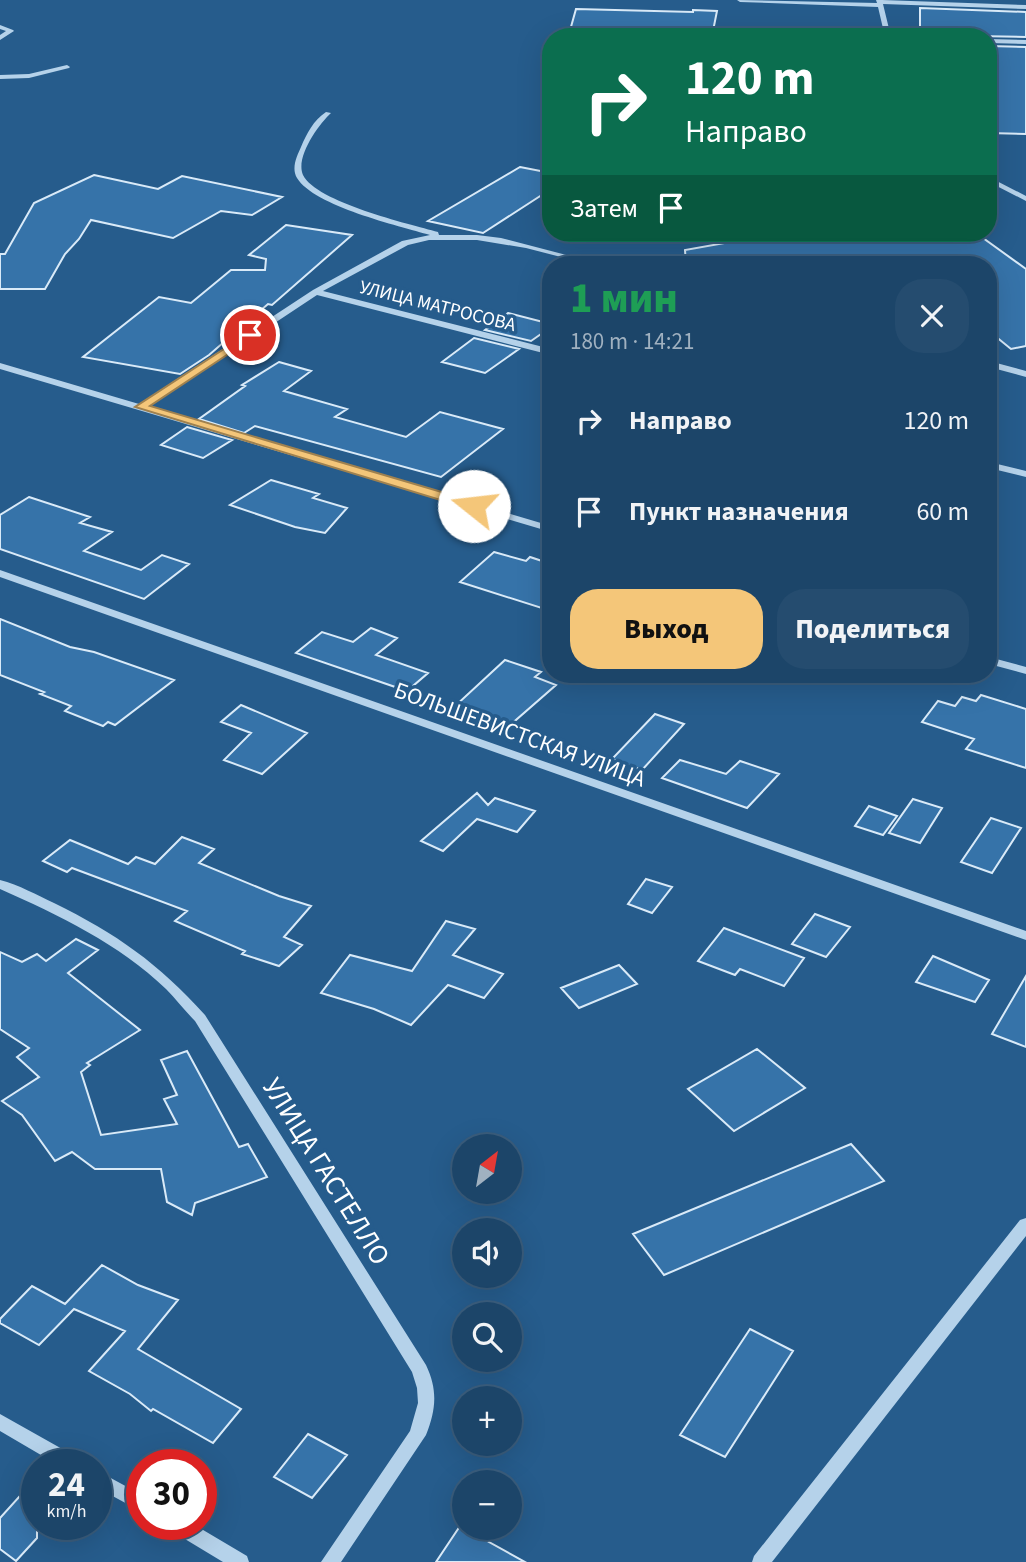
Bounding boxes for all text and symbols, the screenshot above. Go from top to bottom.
text: 120 m [685,44,814,114]
icon: right [570,56,661,147]
text: Направо [685,109,807,155]
icon: arrive [652,189,690,227]
text: Затем [570,190,638,227]
text: 1 мин [570,269,678,329]
street label: УЛИЦА МАТРОСОВА [357,274,519,339]
button: close [895,279,969,353]
pin [220,305,280,365]
icon: arrive [231,316,269,354]
text: 180 m · 14:21 [570,325,694,358]
icon: right [570,402,608,440]
text: Направо [629,402,732,439]
text: 120 m [903,402,969,439]
position arrow [437,469,511,543]
icon: arrive [570,493,608,531]
text: Пункт назначения [629,493,849,530]
text: 60 m [916,493,969,530]
button: Выход [570,589,763,669]
button: Поделиться [777,589,969,669]
street label: БОЛЬШЕВИСТСКАЯ УЛИЦА [389,674,651,796]
street label: УЛИЦА ГАСТЕЛЛО [253,1070,400,1273]
north arrow [452,1134,522,1204]
map controls [452,1134,522,1540]
button: sound [452,1218,522,1288]
button: search [452,1302,522,1372]
button: + [452,1386,522,1456]
speed limit sign: 30 [126,1449,217,1540]
text: 24 [48,1460,85,1510]
button: − [452,1470,522,1540]
text: km/h [47,1499,86,1524]

